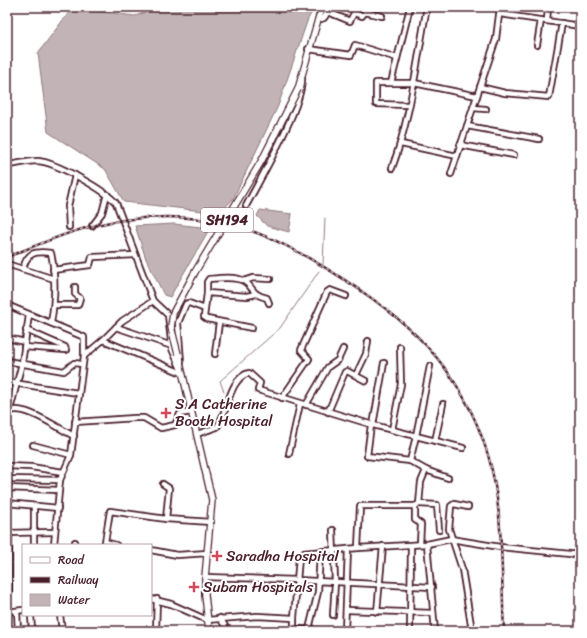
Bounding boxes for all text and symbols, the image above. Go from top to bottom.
road number: SH194 [201,208,253,232]
place label: S A Catherine Booth Hospital [175,391,273,434]
marker: S A Catherine Booth Hospital [160,407,172,419]
place label: Saradha Hospital [226,543,340,569]
legend [22,544,152,616]
text: Road [58,549,85,571]
marker: Saradha Hospital [211,550,223,562]
text: Railway [58,569,99,591]
place label: Subam Hospitals [203,574,313,600]
marker: Subam Hospitals [188,581,200,593]
text: Water [58,589,91,611]

